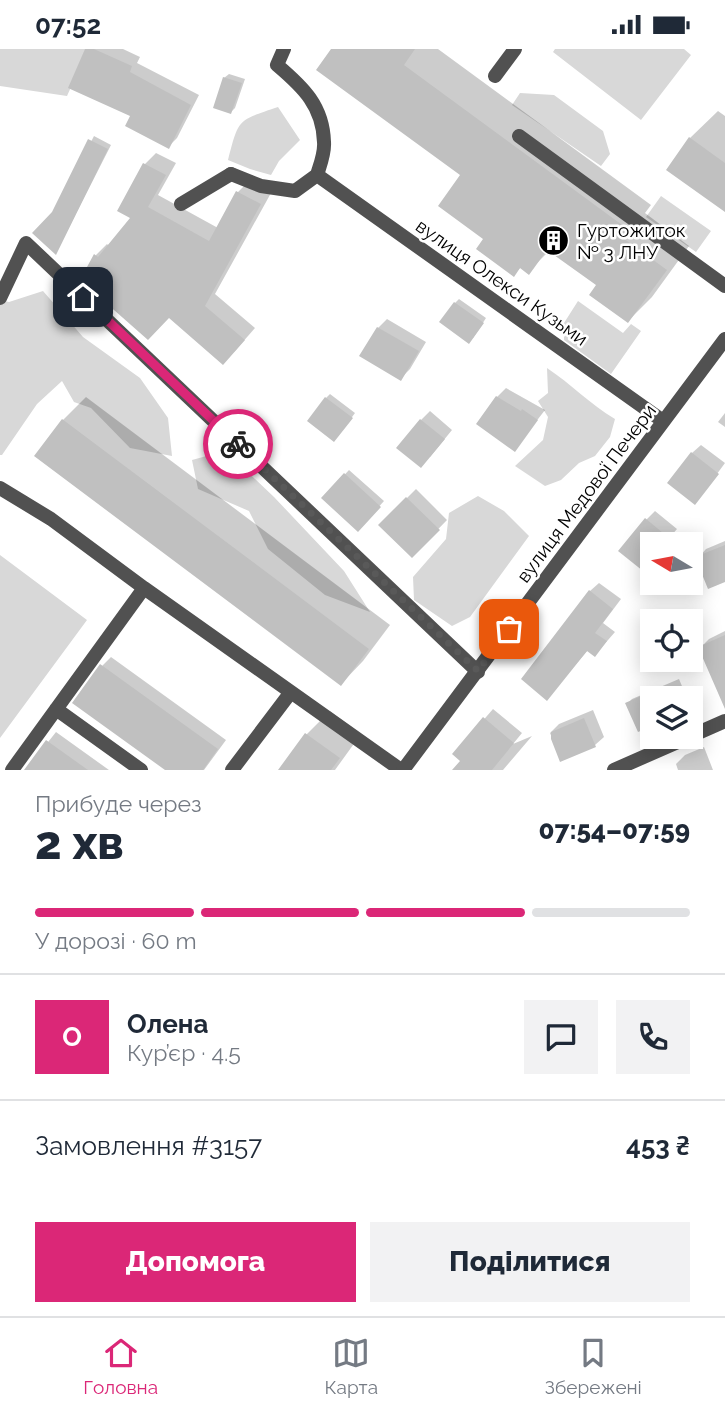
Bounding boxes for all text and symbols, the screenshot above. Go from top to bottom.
text: 07:52 [35,10,101,40]
street label: вулиця Олекси Кузьми [412,214,592,350]
place label: Гуртожиток № 3 ЛНУ [577,219,686,263]
building icon: Гуртожиток № 3 ЛНУ [537,224,571,258]
pin [53,267,113,327]
icon: home [64,278,102,316]
street label: вулиця Медової Печери [512,400,660,586]
courier [203,409,273,479]
icon: bike [219,425,257,463]
north arrow [640,532,704,595]
map controls [640,532,703,749]
pin [479,599,539,659]
button: locate [640,609,703,672]
icon: bag [490,610,528,648]
button: layers [640,686,703,749]
text: Прибуде через [35,790,202,817]
text: 07:54–07:59 [539,815,690,845]
text: 2 хв [35,816,124,870]
text: У дорозі · 60 m [35,927,197,954]
button: chat [524,1000,598,1074]
button: phone [616,1000,690,1074]
text: Олена [127,1009,208,1039]
text: О [62,1022,82,1052]
text: Кур’єр · 4.5 [127,1039,241,1066]
text: Замовлення #3157 [35,1131,262,1161]
text: 453 ₴ [626,1131,690,1161]
button: Допомога [35,1222,356,1302]
button: Поділитися [370,1222,690,1302]
tab: Головна [83,1334,158,1398]
tab: Карта [325,1334,378,1398]
tab: Збережені [544,1334,642,1398]

